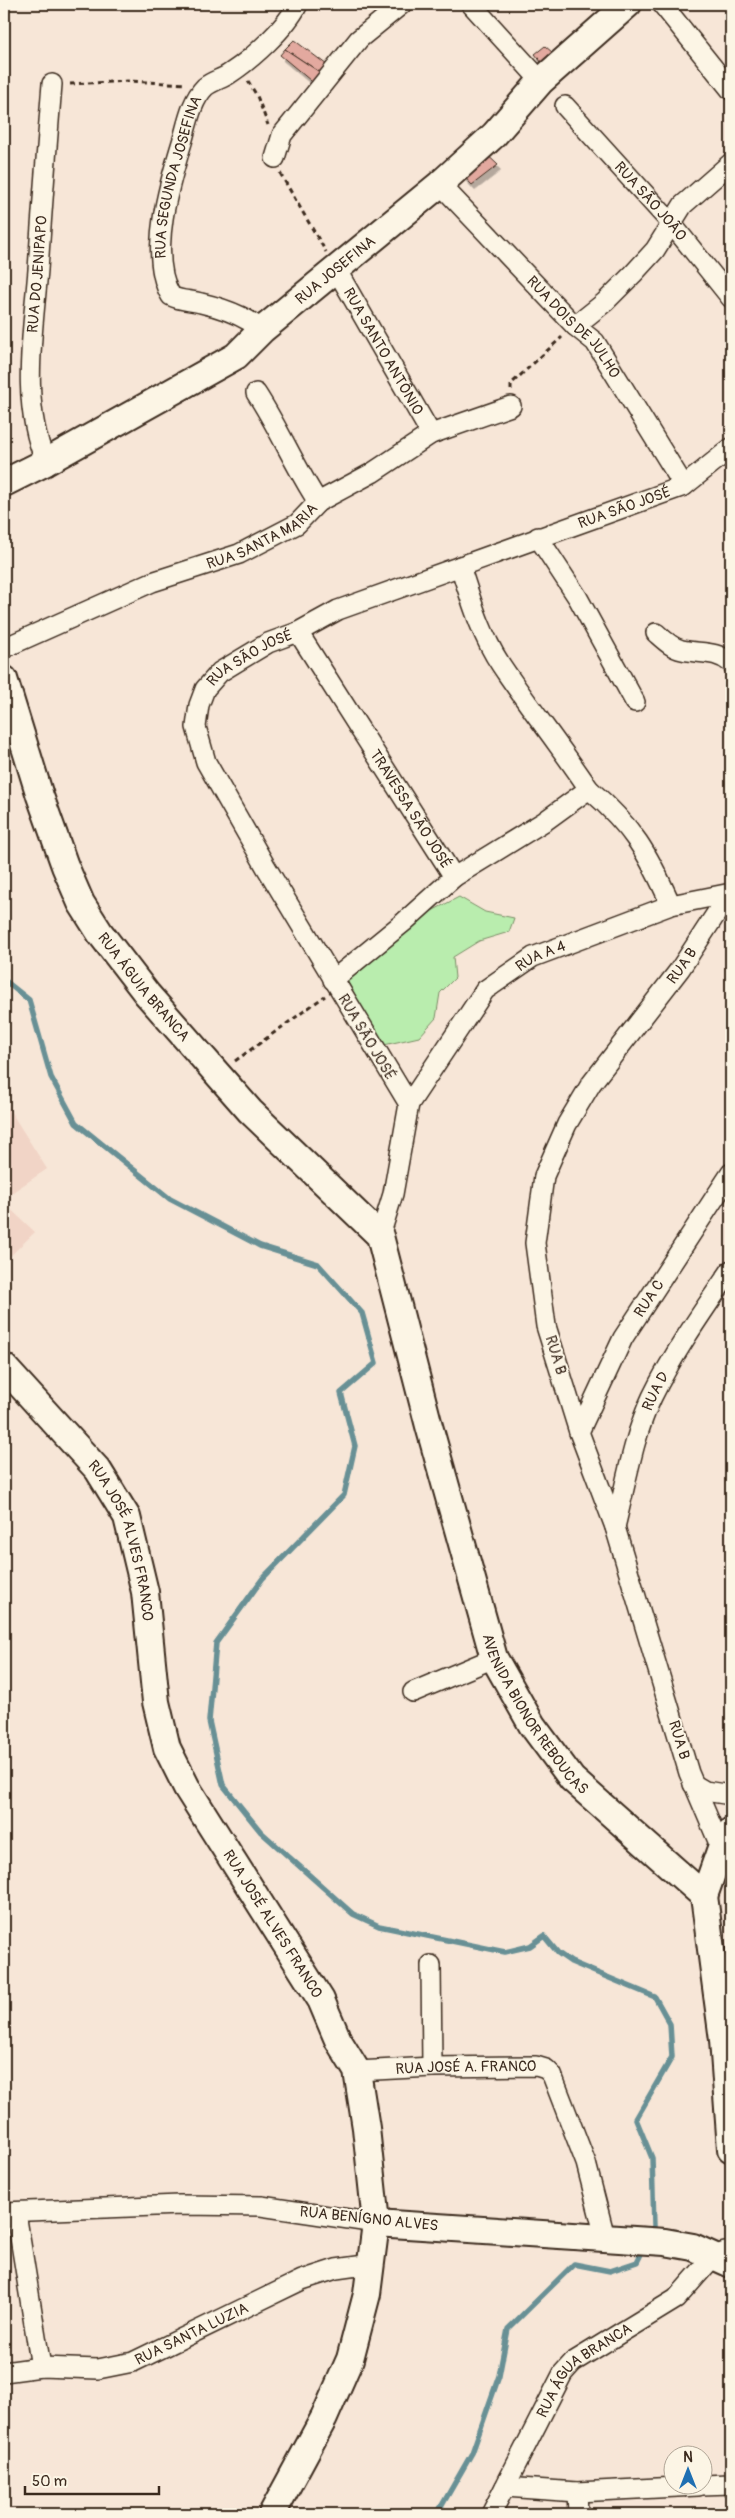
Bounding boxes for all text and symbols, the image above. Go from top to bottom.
street label: RUA SEGUNDA JOSEFINA [151,92,206,259]
street label: RUA SÃO JOÃO [610,158,691,245]
street label: RUA DO JENIPAPO [23,215,51,334]
street label: RUA JOSEFINA [291,231,379,308]
street label: RUA DOIS DE JULHO [523,272,624,381]
street label: RUA SANTO ANTÔNIO [339,284,427,418]
street label: RUA SÃO JOSÉ [575,482,673,533]
street label: RUA SANTA MARIA [204,499,322,573]
street label: RUA SÃO JOSÉ [203,625,295,690]
street label: TRAVESSA SÃO JOSÉ [366,746,456,872]
street label: RUA ÁGUIA BRANCA [94,929,194,1045]
street label: RUA A 4 [512,936,568,976]
street label: RUA B [662,944,701,988]
street label: RUA SÃO JOSÉ [334,990,400,1084]
street label: RUA C [630,1276,668,1321]
street label: RUA B [541,1333,571,1377]
street label: RUA D [638,1368,673,1413]
street label: RUA JOSÉ ALVES FRANCO [84,1456,157,1622]
street label: AVENIDA BIONOR REBOUCAS [478,1631,592,1799]
street label: RUA B [664,1718,694,1762]
street label: RUA JOSÉ ALVES FRANCO [219,1846,327,2001]
street label: RUA JOSÉ A. FRANCO [395,2056,536,2078]
street label: RUA BENÍGNO ALVES [299,2202,439,2236]
street label: RUA SANTA LUZIA [132,2298,251,2369]
street label: RUA ÁGUA BRANCA [532,2319,635,2421]
north arrow [662,2446,712,2496]
text: N [683,2449,693,2466]
scale bar [25,2463,159,2495]
text: 50 m [32,2472,67,2491]

